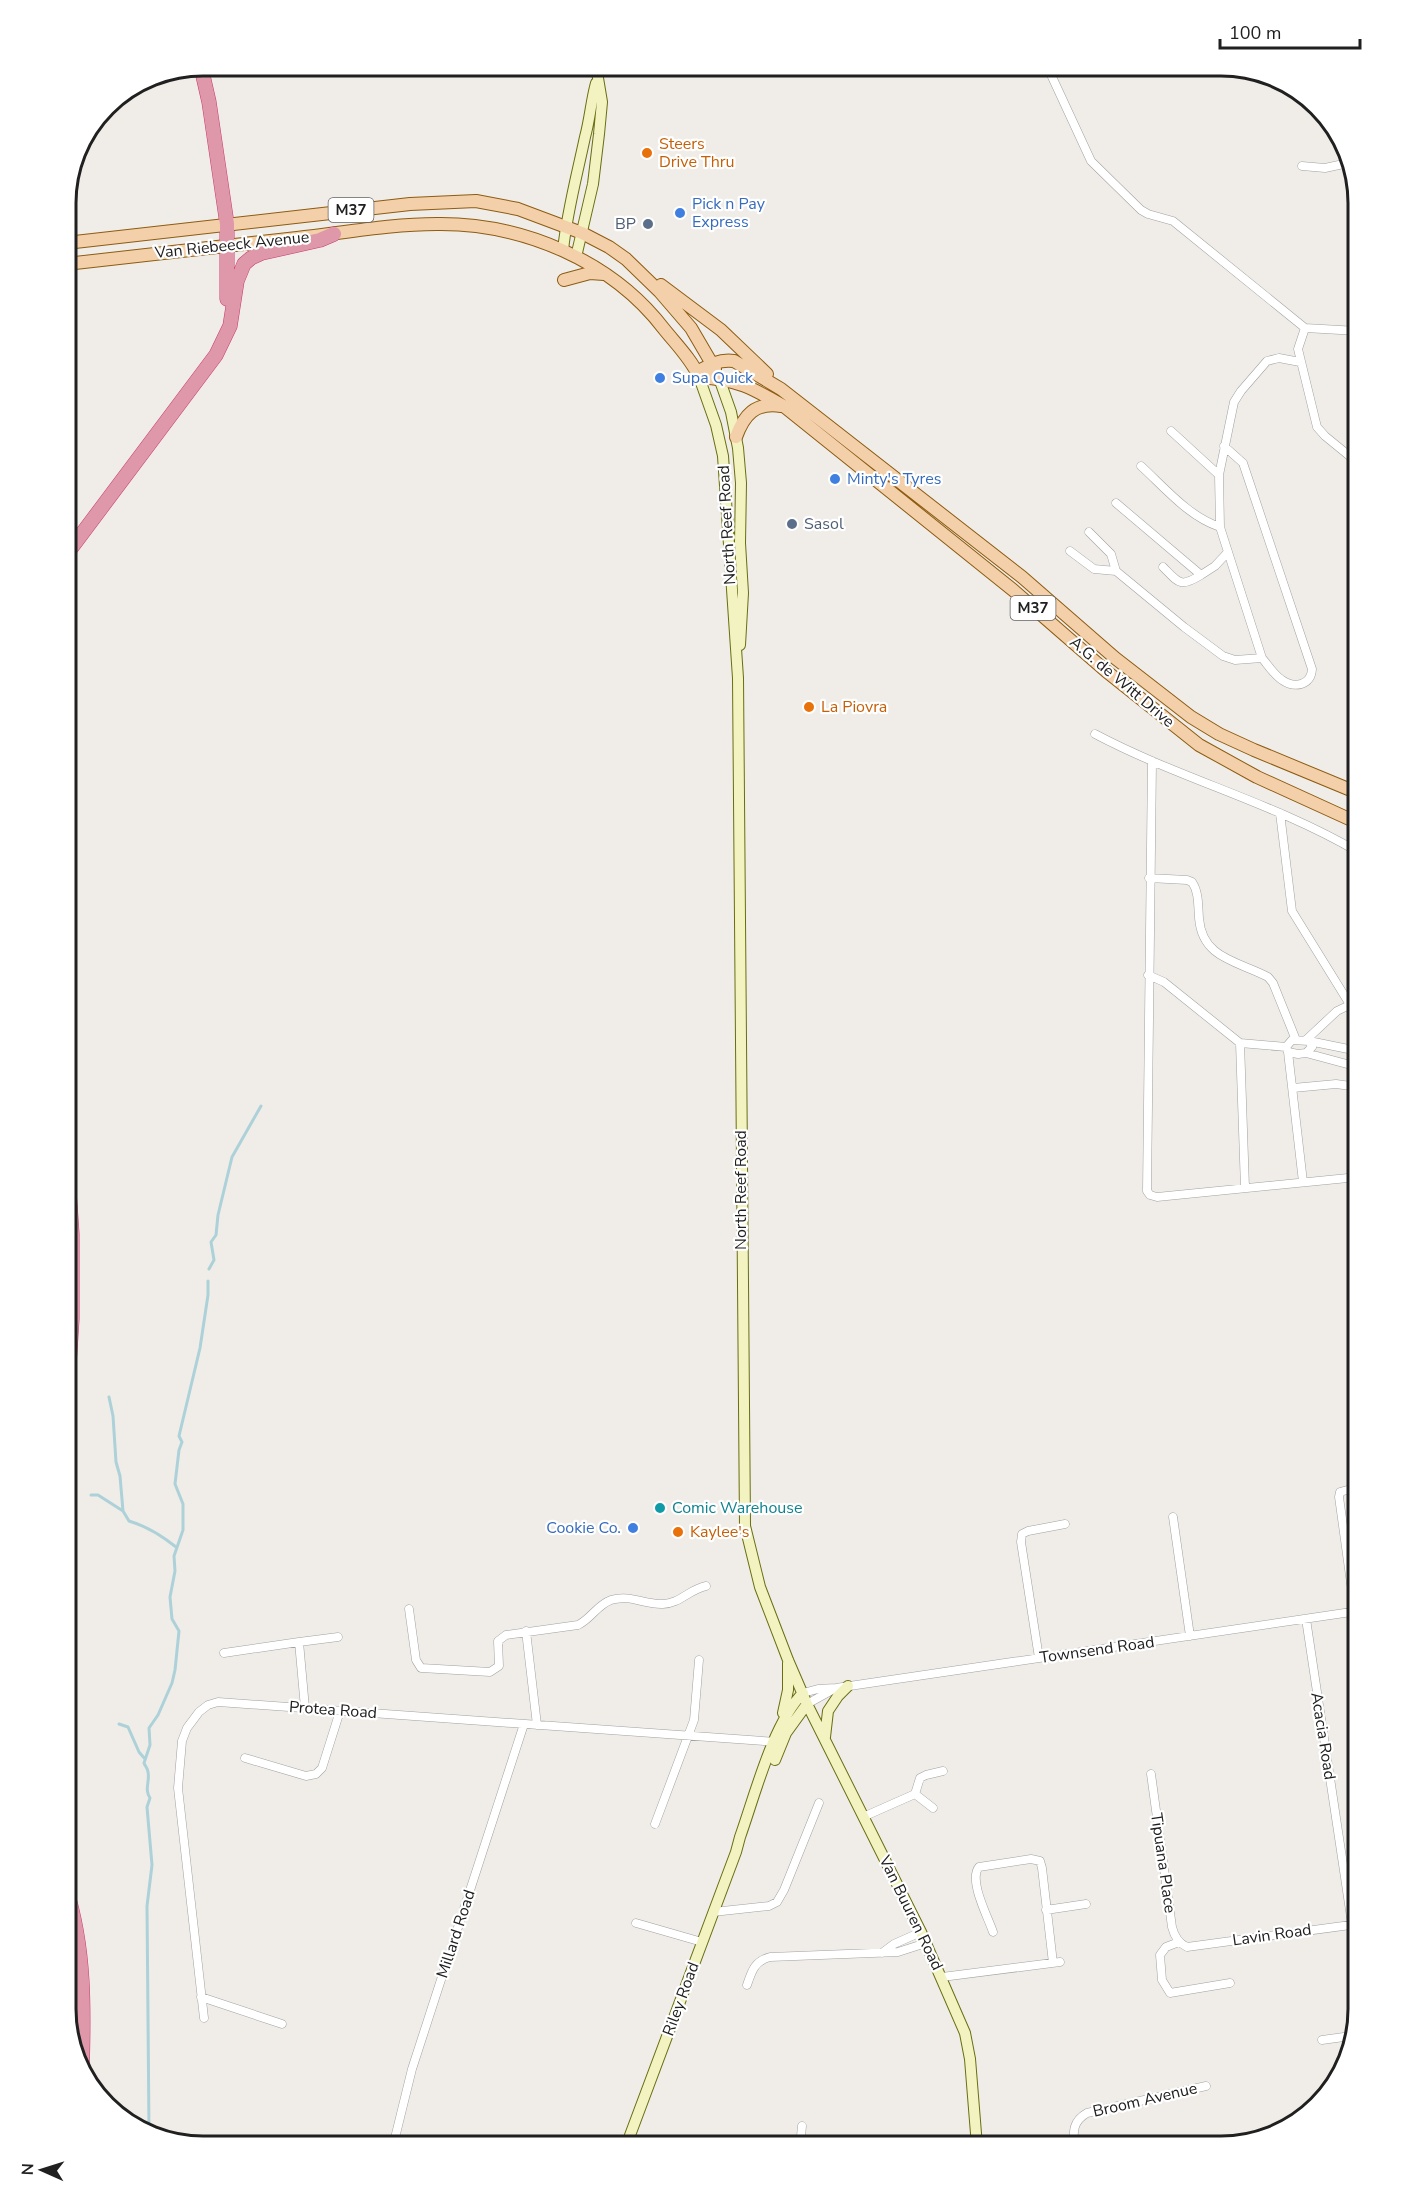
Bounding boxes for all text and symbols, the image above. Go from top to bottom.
scale bar [1220,12,1360,50]
text: 100 m [1229,21,1281,45]
place label: Steers Drive Thru [659,133,734,173]
marker: Steers Drive Thru [640,146,654,160]
place label: Pick n Pay Express [692,193,766,233]
road number: M37 [328,198,374,222]
marker: Pick n Pay Express [673,206,687,220]
place label: BP [615,213,636,235]
marker: BP [641,217,655,231]
street label: Van Riebeeck Avenue [153,226,310,264]
place label: Supa Quick [672,367,754,389]
marker: Supa Quick [653,371,667,385]
street label: North Reef Road [713,465,741,585]
place label: Minty's Tyres [847,468,941,490]
marker: Minty's Tyres [828,472,842,486]
place label: Sasol [804,513,844,535]
marker: Sasol [785,517,799,531]
road number: M37 [1010,596,1056,620]
street label: A.G. de Witt Drive [1065,632,1179,732]
place label: La Piovra [821,696,887,718]
marker: La Piovra [802,700,816,714]
street label: North Reef Road [730,1130,752,1250]
place label: Comic Warehouse [672,1497,803,1519]
marker: Comic Warehouse [653,1501,667,1515]
place label: Cookie Co. [546,1517,621,1539]
marker: Cookie Co. [626,1521,640,1535]
place label: Kaylee's [690,1521,750,1543]
marker: Kaylee's [671,1525,685,1539]
street label: Townsend Road [1038,1631,1156,1669]
street label: Acacia Road [1305,1691,1341,1781]
street label: Protea Road [288,1696,378,1724]
street label: Tipuana Place [1145,1811,1181,1915]
street label: Van Buuren Road [873,1851,948,1974]
street label: Millard Road [431,1887,481,1981]
street label: Lavin Road [1231,1919,1313,1951]
street label: Riley Road [657,1959,705,2039]
street label: Broom Avenue [1091,2077,1199,2123]
north arrow [12,2140,72,2200]
text: N [17,2163,39,2176]

